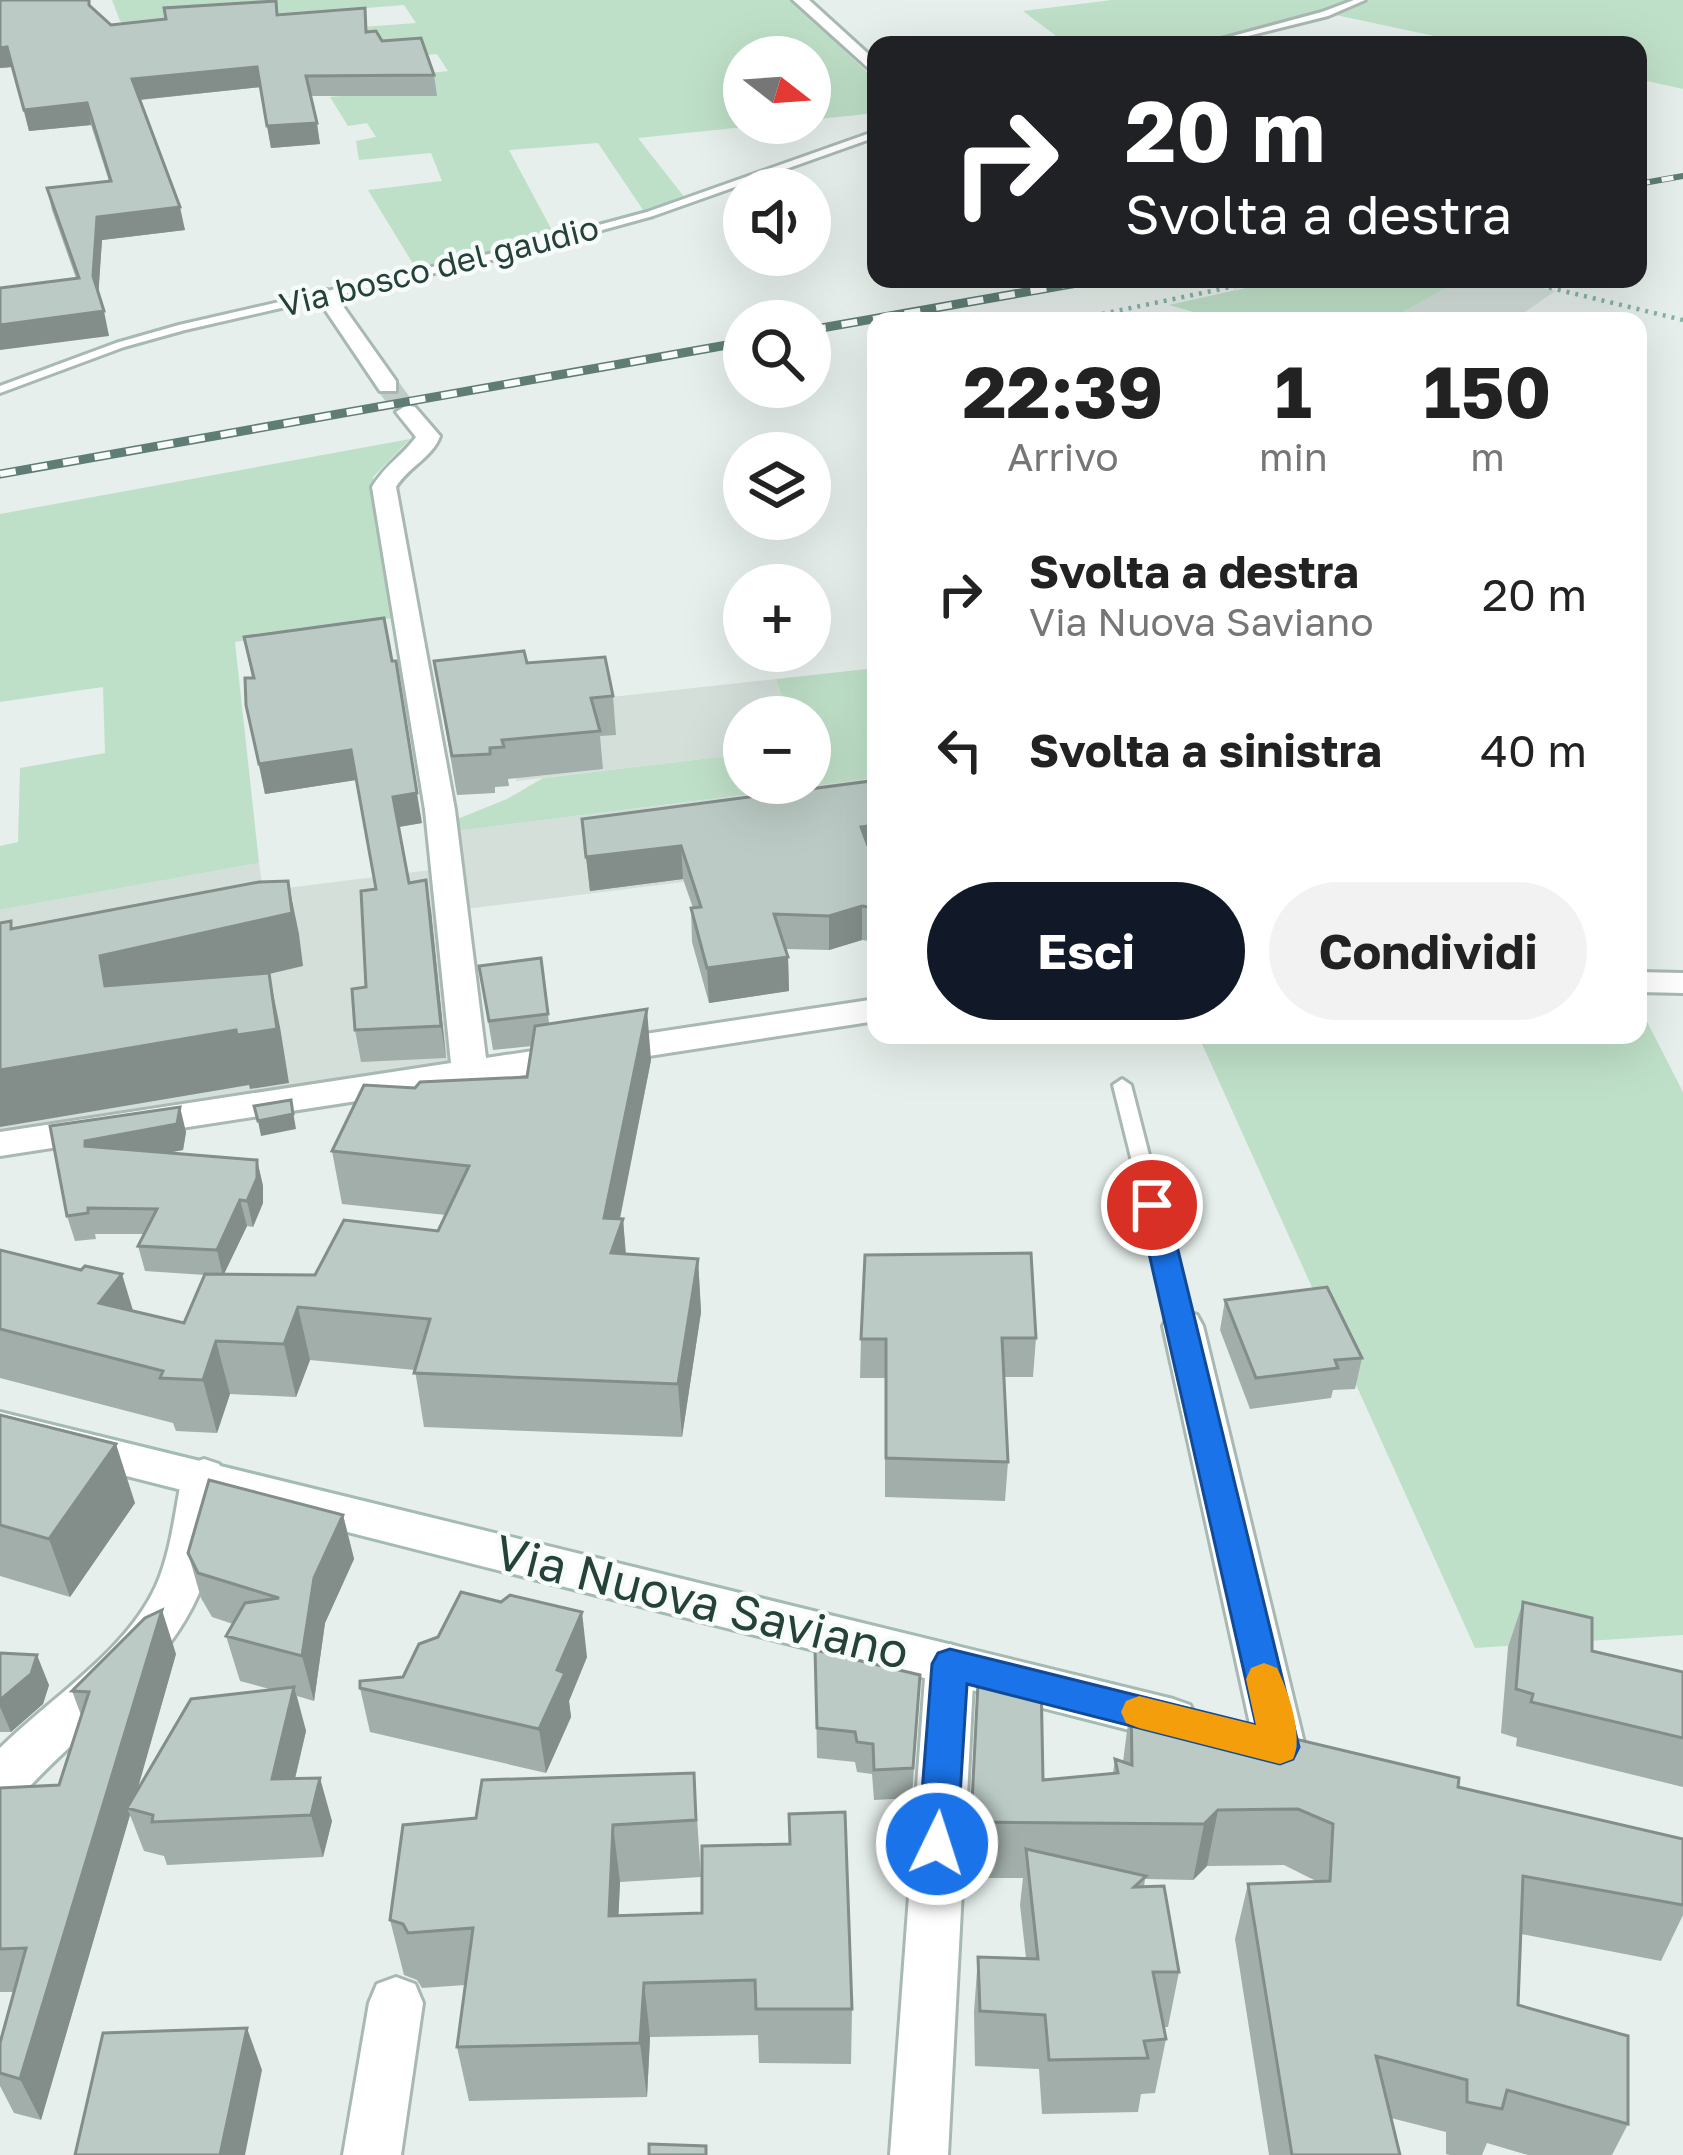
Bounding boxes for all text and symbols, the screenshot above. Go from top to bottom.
north arrow [723,36,831,144]
map controls [723,36,831,804]
text: 20 m [1125,80,1325,180]
icon: right [927,84,1083,240]
button: sound [723,168,831,276]
text: Svolta a destra [1125,181,1512,246]
street label: Via bosco del gaudio [275,207,603,324]
button: search [723,300,831,408]
text: 22:39 [963,347,1163,434]
text: 1 [1275,347,1312,434]
text: 150 [1424,347,1551,434]
button: layers [723,432,831,540]
text: Arrivo [1007,433,1119,480]
text: min [1259,433,1328,480]
text: m [1470,433,1505,480]
text: Svolta a destra [1029,544,1359,598]
icon: right [927,561,993,627]
button: + [723,564,831,672]
text: 20 m [1482,567,1587,621]
text: Via Nuova Saviano [1029,598,1374,645]
button: − [723,696,831,804]
icon: left [927,717,993,783]
text: Svolta a sinistra [1029,723,1382,777]
text: 40 m [1481,723,1587,777]
button: Esci [927,882,1245,1020]
button: Condividi [1269,882,1587,1020]
pin [1101,1154,1203,1256]
icon: arrive [1119,1172,1185,1238]
street label: Via Nuova Saviano [489,1522,915,1680]
position arrow [874,1781,1000,1907]

